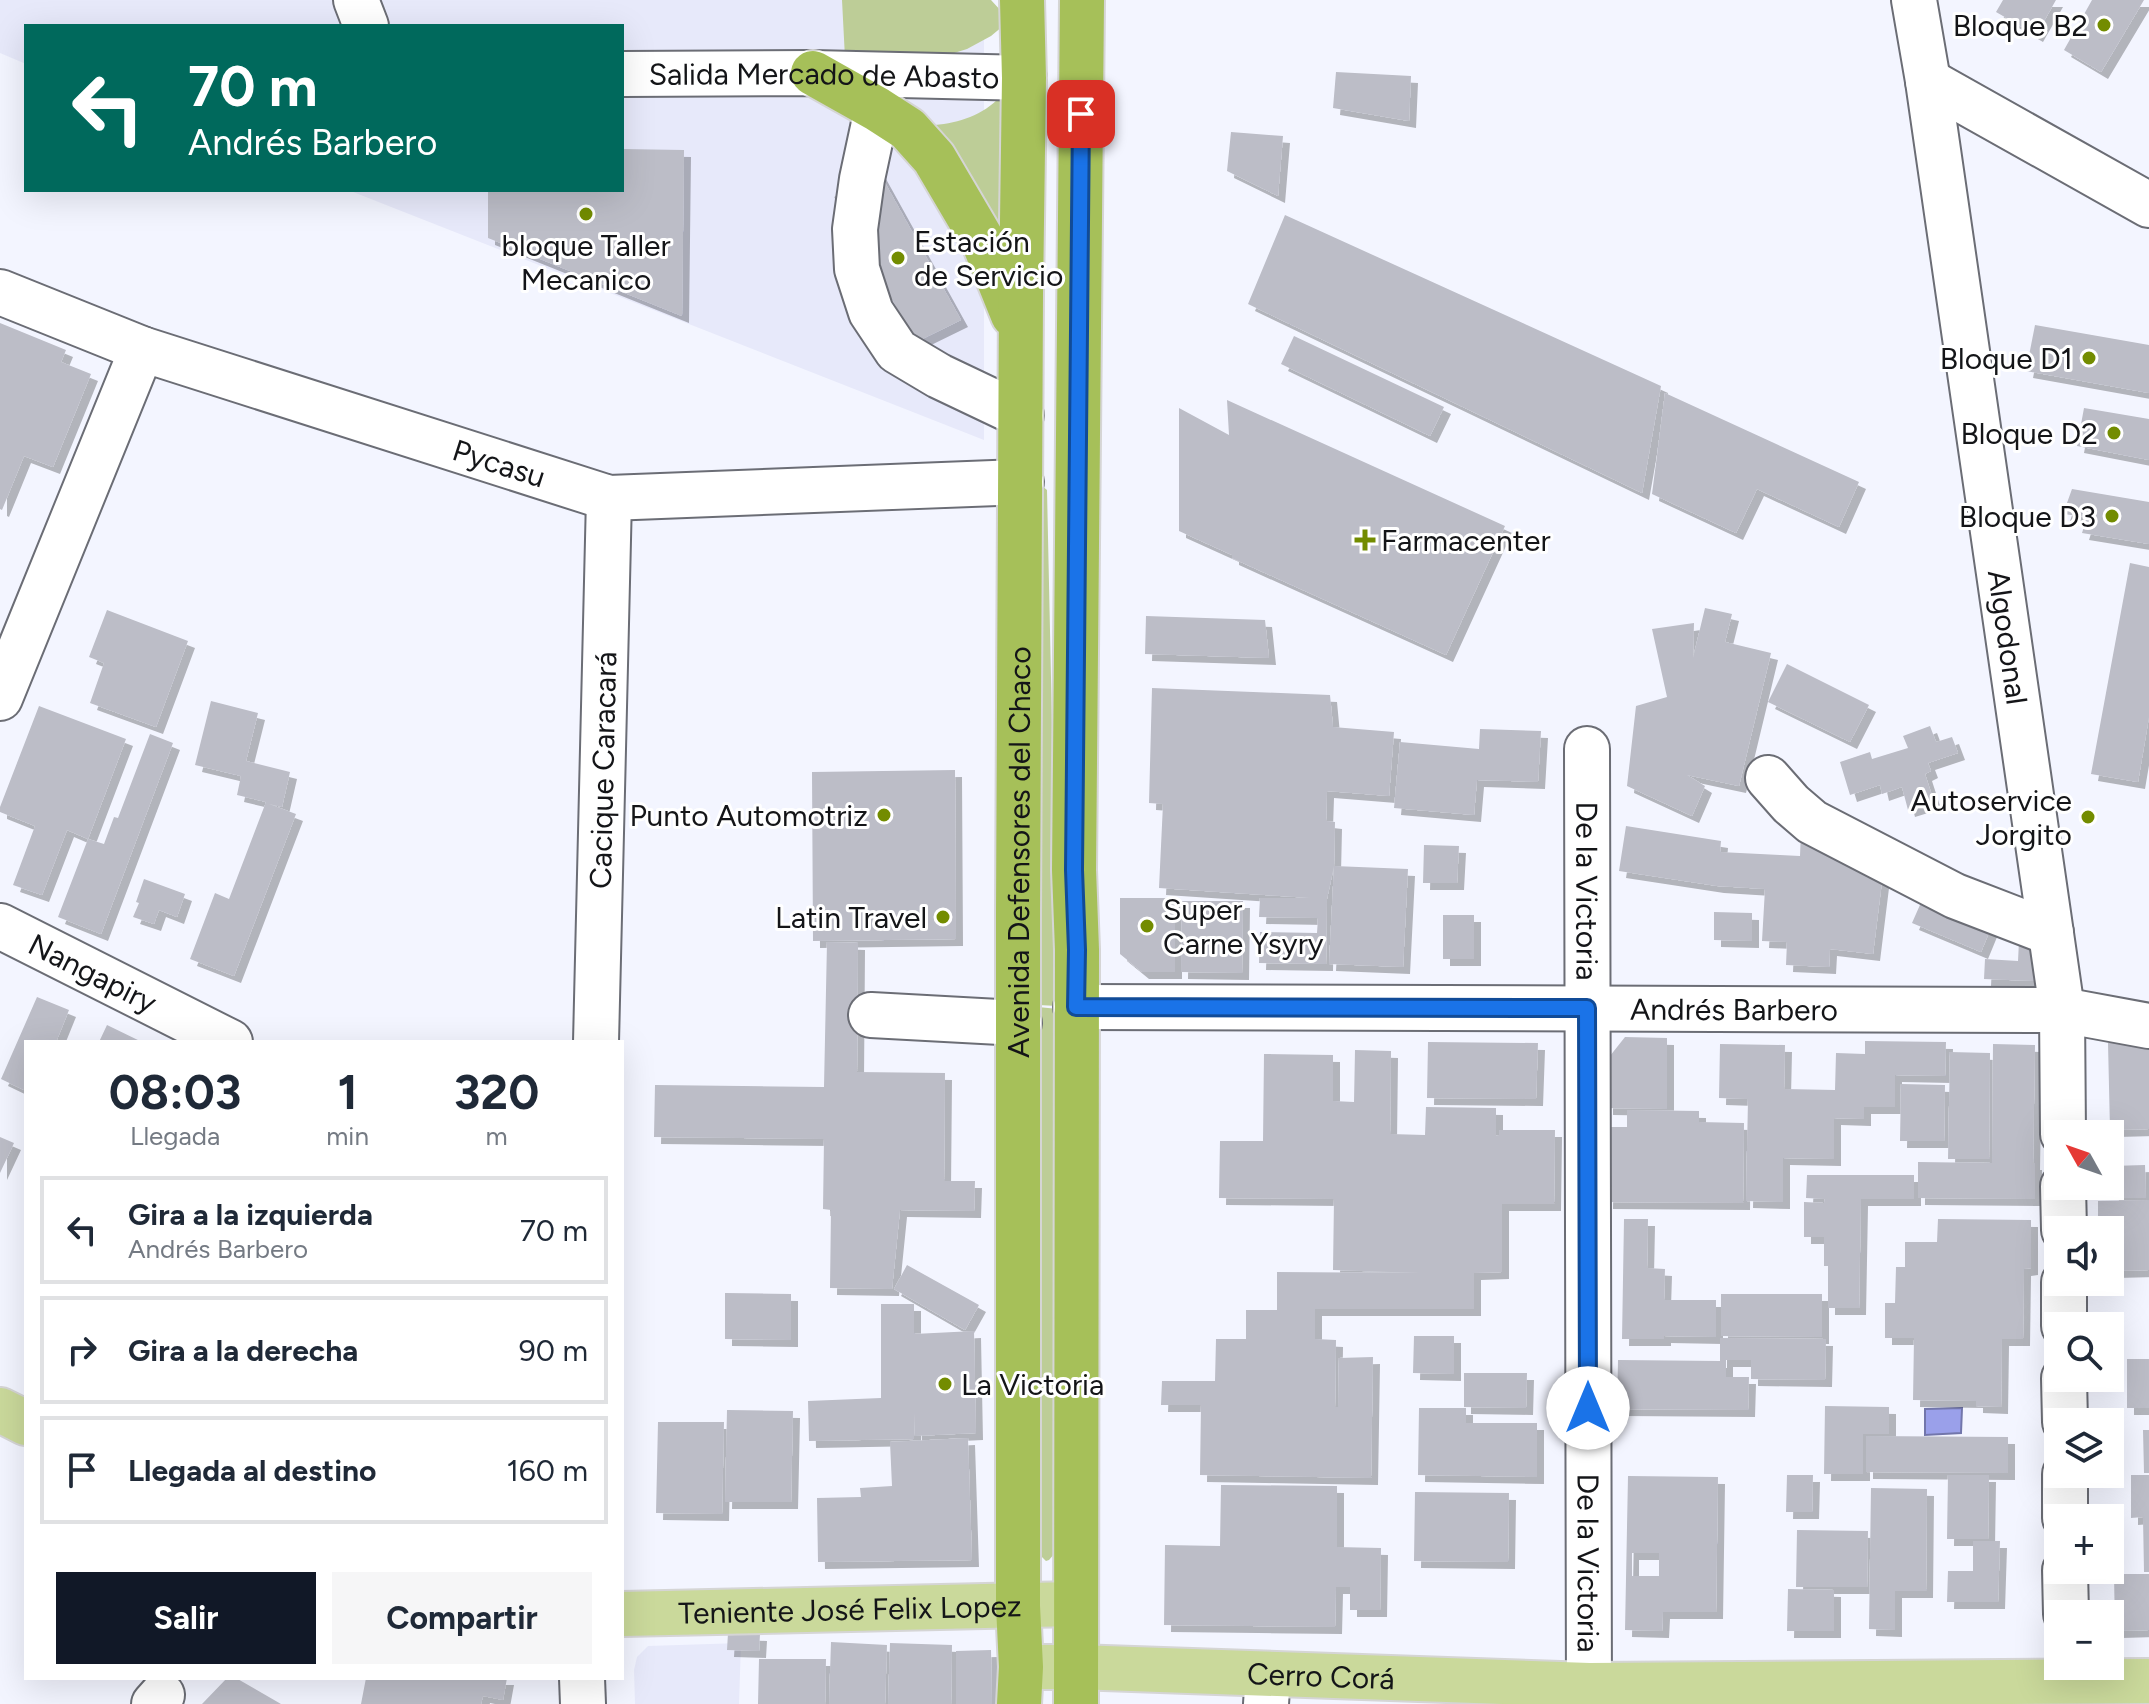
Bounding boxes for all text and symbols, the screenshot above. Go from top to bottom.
place label: Bloque B2 [1953,7,2088,44]
marker: Bloque B2 [2095,16,2113,34]
text: 70 m [188,53,318,120]
street label: Salida Mercado de Abasto [648,54,1000,96]
icon: left [56,56,160,160]
pin [1047,80,1115,148]
icon: arrive [1059,92,1103,136]
text: Andrés Barbero [188,121,437,164]
marker: bloque Taller Mecanico [577,205,595,223]
place label: Estación de Servicio [914,223,1063,294]
place label: bloque Taller Mecanico [501,227,671,298]
marker: Estación de Servicio [889,249,907,267]
place label: Bloque D1 [1940,340,2073,377]
marker: Bloque D1 [2080,349,2098,367]
place label: Bloque D2 [1960,415,2098,452]
marker: Bloque D2 [2105,424,2123,442]
street label: Pycasu [448,431,550,495]
place label: Bloque D3 [1959,498,2096,535]
marker: Bloque D3 [2103,507,2121,525]
place label: Farmacenter [1381,522,1551,559]
marker: Farmacenter [1356,531,1374,549]
street label: Algodonal [1980,567,2036,707]
street label: Avenida Defensores del Chaco [999,646,1038,1058]
street label: Cacique Caracará [581,651,624,889]
place label: Autoservice Jorgito [1911,782,2072,853]
place label: Punto Automotriz [629,797,868,834]
street label: De la Victoria [1569,802,1606,980]
marker: Punto Automotriz [875,806,893,824]
marker: Autoservice Jorgito [2079,808,2097,826]
place label: Super Carne Ysyry [1163,891,1324,962]
place label: Latin Travel [775,899,927,936]
marker: Latin Travel [934,908,952,926]
marker: Super Carne Ysyry [1138,917,1156,935]
street label: Nangapiry [23,925,163,1021]
street label: Andrés Barbero [1630,990,1838,1028]
text: 08:03 [109,1063,241,1121]
text: 1 [337,1063,358,1121]
text: 320 [454,1063,539,1121]
text: Llegada [130,1120,220,1152]
text: min [326,1120,369,1152]
text: m [485,1120,508,1152]
north arrow [2044,1120,2124,1200]
map controls [2044,1120,2124,1680]
text: Gira a la izquierda [128,1196,373,1233]
icon: left [60,1208,104,1252]
text: 70 m [520,1212,588,1249]
button: sound [2044,1216,2124,1296]
text: Andrés Barbero [128,1233,308,1265]
button: search [2044,1312,2124,1392]
icon: right [60,1328,104,1372]
text: Gira a la derecha [128,1332,358,1369]
text: 90 m [519,1332,588,1369]
place label: La Victoria [961,1366,1104,1403]
position arrow [1546,1366,1630,1450]
marker: La Victoria [936,1375,954,1393]
button: layers [2044,1408,2124,1488]
icon: arrive [60,1448,104,1492]
text: Llegada al destino [128,1452,376,1489]
text: 160 m [506,1452,588,1489]
street label: De la Victoria [1570,1474,1607,1652]
button: + [2044,1504,2124,1584]
button: Salir [56,1572,316,1664]
button: Compartir [332,1572,592,1664]
street label: Teniente José Felix Lopez [678,1587,1022,1631]
button: − [2044,1600,2124,1680]
street label: Cerro Corá [1246,1655,1395,1697]

